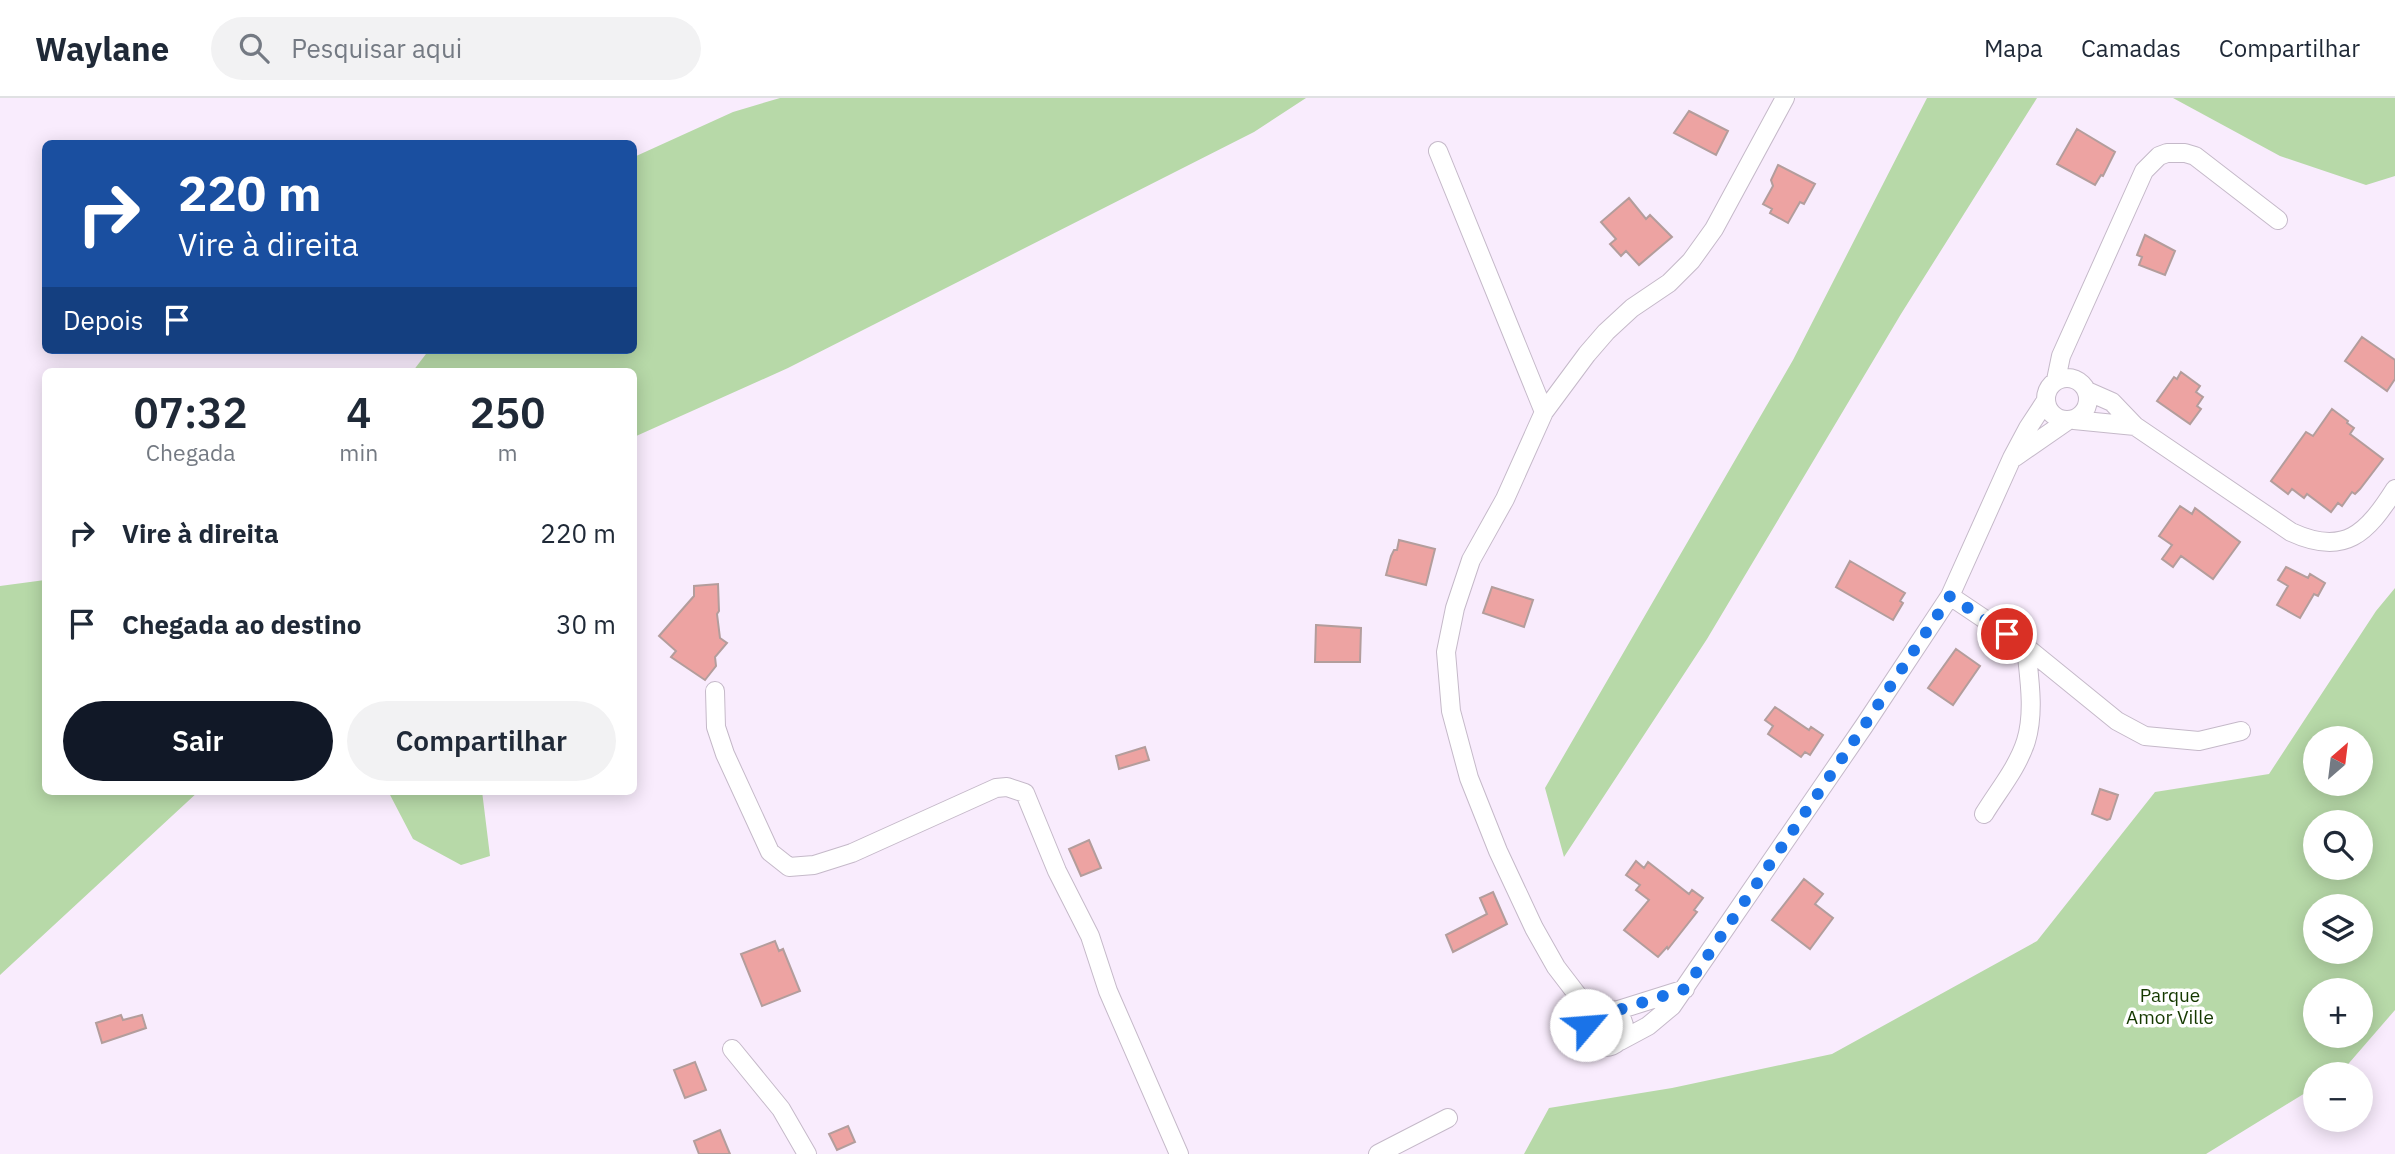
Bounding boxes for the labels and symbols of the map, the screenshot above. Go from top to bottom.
pin [1977,604,2037,664]
north arrow [2303,726,2373,796]
park label: Parque Amor Ville [2126,983,2214,1029]
position arrow [1549,988,1623,1062]

